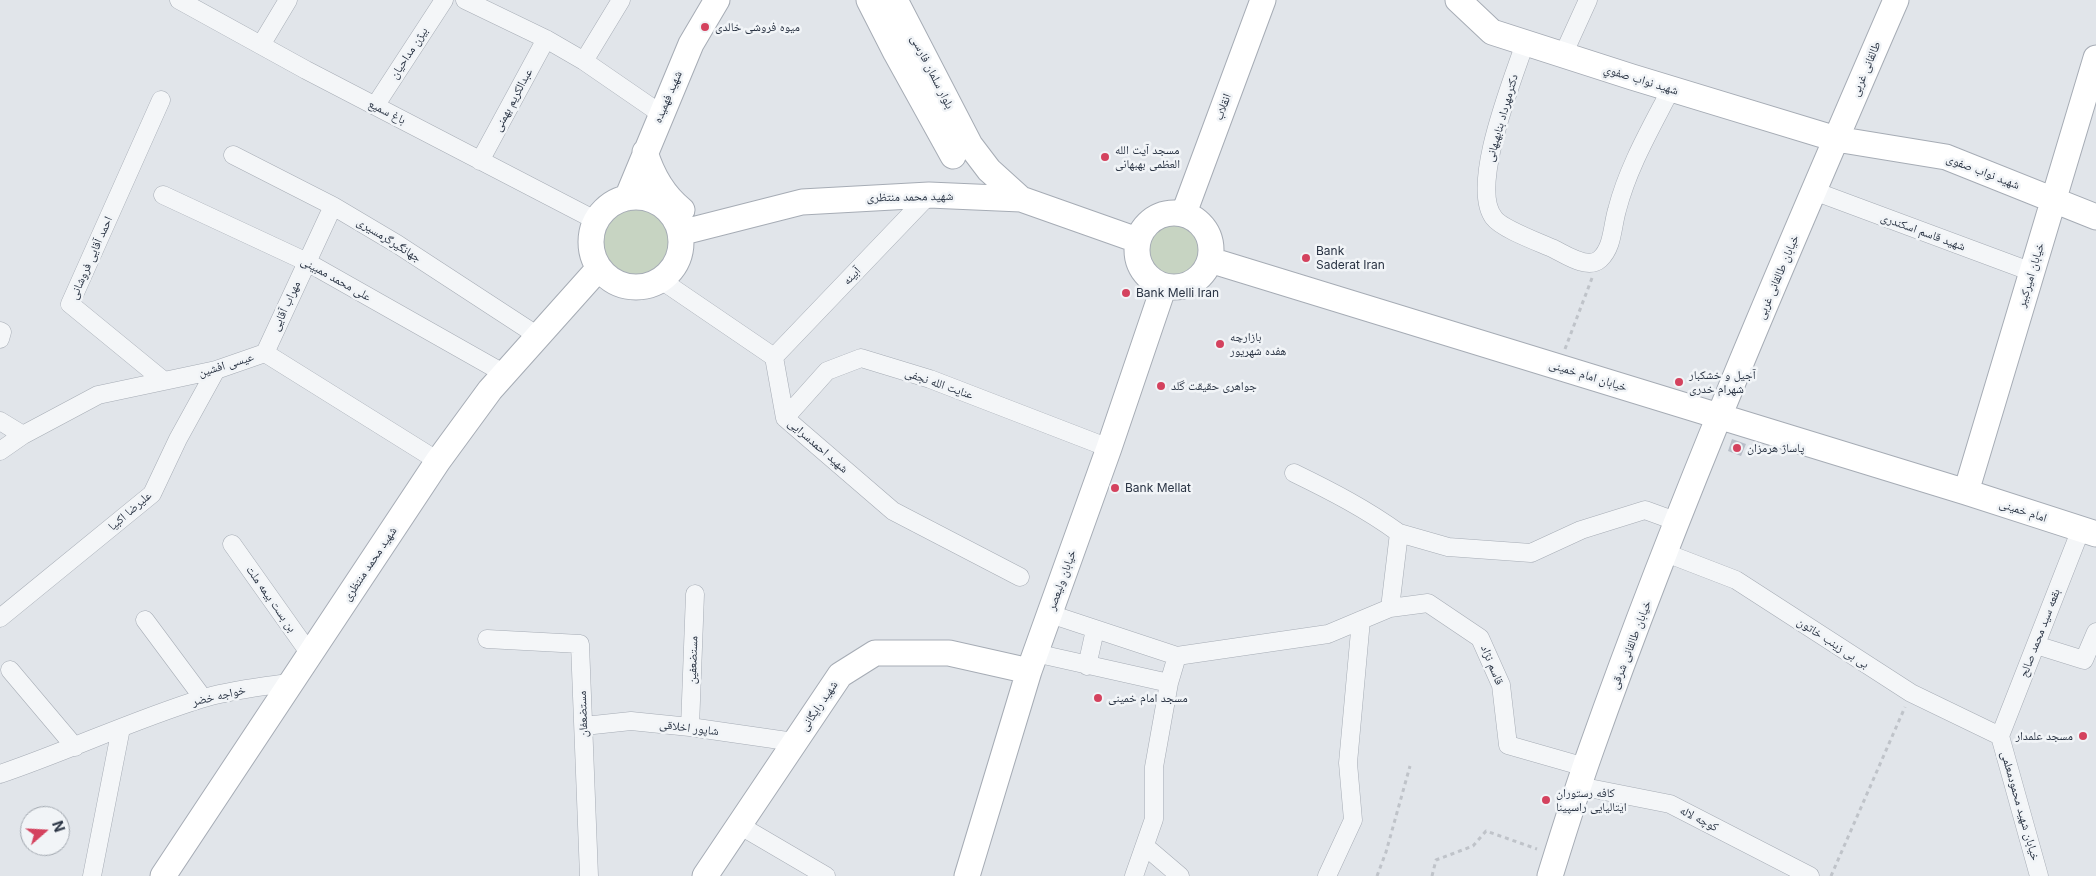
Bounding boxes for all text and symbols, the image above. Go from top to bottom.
place label: میوه فروشی خالدی [715,20,800,34]
marker: میوه فروشی خالدی [699,21,711,33]
street label: بیژن مداحیان [387,24,431,82]
street label: بلوار سلمان فارسی [907,33,957,111]
street label: طالقانی غربی [1848,39,1884,99]
street label: شهید نواب صفوي [1602,62,1680,98]
street label: عبدالکریم بهمنی [490,66,536,134]
street label: شهید فهمیده [651,69,685,125]
street label: دکترمهرداد بنابهبهانی [1483,72,1521,164]
street label: انقلاب [1212,92,1234,122]
street label: باغ سمیع [366,97,408,127]
place label: مسجد آیت الله العظمی بهبهانی [1115,143,1180,171]
marker: مسجد آیت الله العظمی بهبهانی [1099,151,1111,163]
street label: شهید نواب صفوی [1944,151,2022,193]
street label: شهید محمد منتظری [867,189,953,205]
street label: شهید قاسم اسکندری [1879,210,1967,254]
street label: احمد آقایی فروشانی [66,214,116,302]
street label: جهانگیرگرمسیری [354,215,424,265]
street label: خیابان طالقانی غربی [1754,233,1802,321]
street label: خیابان امیرکبیر [2014,241,2048,309]
place label: Bank Saderat Iran [1316,244,1385,272]
marker: Bank Saderat Iran [1300,252,1312,264]
street label: علی محمد ممبینی [298,254,374,304]
street label: آبینه [840,264,864,288]
street label: مهراب آقایی [268,279,304,333]
place label: Bank Melli Iran [1136,286,1219,300]
marker: Bank Melli Iran [1120,287,1132,299]
place label: بازارچه هفده شهریور [1230,330,1286,358]
marker: بازارچه هفده شهریور [1214,338,1226,350]
street label: عیسی افشین [197,350,255,380]
street label: خیابان امام خمینی [1547,357,1629,395]
street label: عنایت الله نجفی [903,366,975,402]
place label: آجیل و خشکبار شهرام خدری [1689,368,1756,396]
marker: آجیل و خشکبار شهرام خدری [1673,376,1685,388]
place label: جواهری حقیقت گلد [1171,379,1257,393]
marker: جواهری حقیقت گلد [1155,380,1167,392]
street label: شهید احمدسرایی [785,416,851,476]
place label: پاساژ هرمزان [1747,441,1804,455]
marker: پاساژ هرمزان [1731,442,1743,454]
place label: Bank Mellat [1125,481,1191,495]
marker: Bank Mellat [1109,482,1121,494]
street label: علیرضا اکبیا [105,488,155,534]
street label: امام خمینی [1997,497,2049,525]
street label: شهید محمد منتظری [340,524,400,604]
street label: خیابان ولیعصر [1044,548,1080,612]
street label: بن بست بیمه ملت [243,563,299,635]
street label: بقعه سید محمد صالح [2017,587,2063,679]
street label: خیابان طالقانی شرقی [1607,599,1655,691]
street label: بی بی زینب خاتون [1794,614,1872,672]
street label: مستضعفین [685,636,701,684]
street label: قاسم نژاد [1478,643,1506,687]
street label: شهید رایگانی [797,678,841,734]
street label: خواجه خضر [191,683,247,709]
street label: مستضعفان [575,690,591,738]
place label: مسجد امام خمینی [1108,691,1188,705]
marker: مسجد امام خمینی [1092,692,1104,704]
street label: شاپور اخلاقی [658,717,720,739]
place label: مسجد علمدار [2015,729,2073,743]
marker: مسجد علمدار [2077,730,2089,742]
street label: خیابان شهید محمودمعلمی [1997,750,2043,862]
place label: کافه رستوران ایتالیایی راسپینا [1556,786,1627,814]
marker: کافه رستوران ایتالیایی راسپینا [1540,794,1552,806]
street label: کوچه لاله [1677,803,1721,835]
north arrow [20,806,70,856]
text: N [49,818,68,834]

